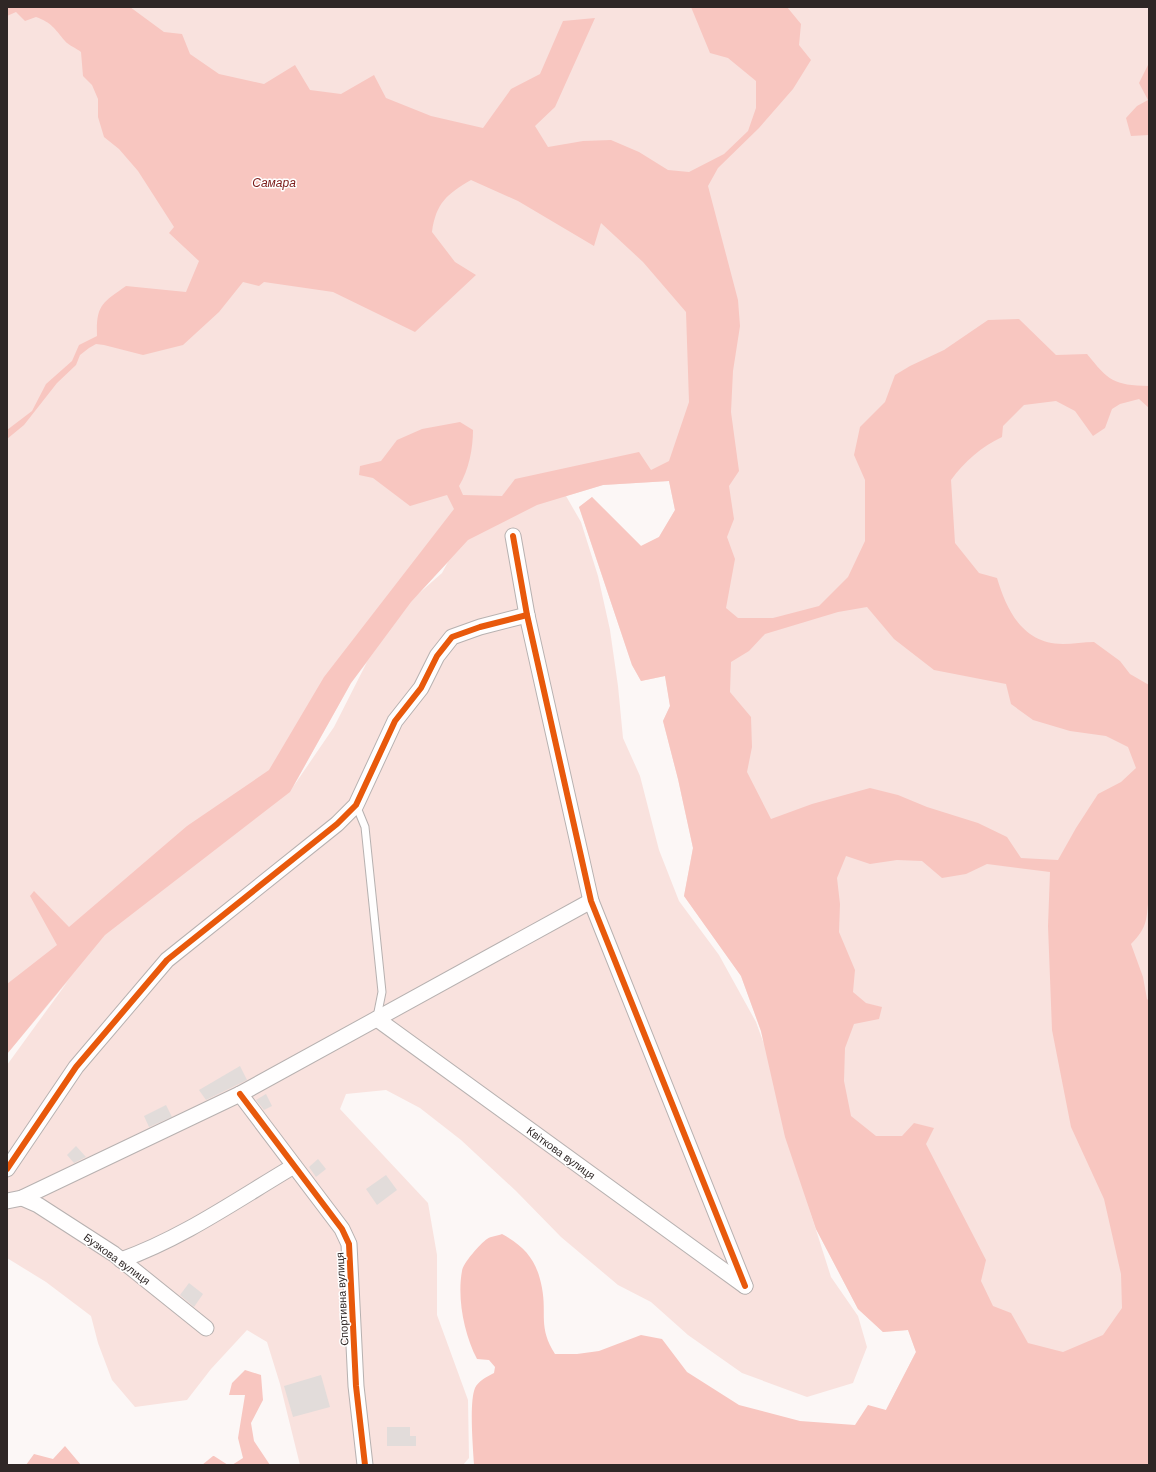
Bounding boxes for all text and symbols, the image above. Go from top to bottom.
water label: Самара [252,175,296,191]
street label: Квіткова вулиця [524,1123,598,1183]
street label: Бузкова вулиця [81,1230,153,1288]
street label: Спортивна вулиця [333,1252,351,1346]

